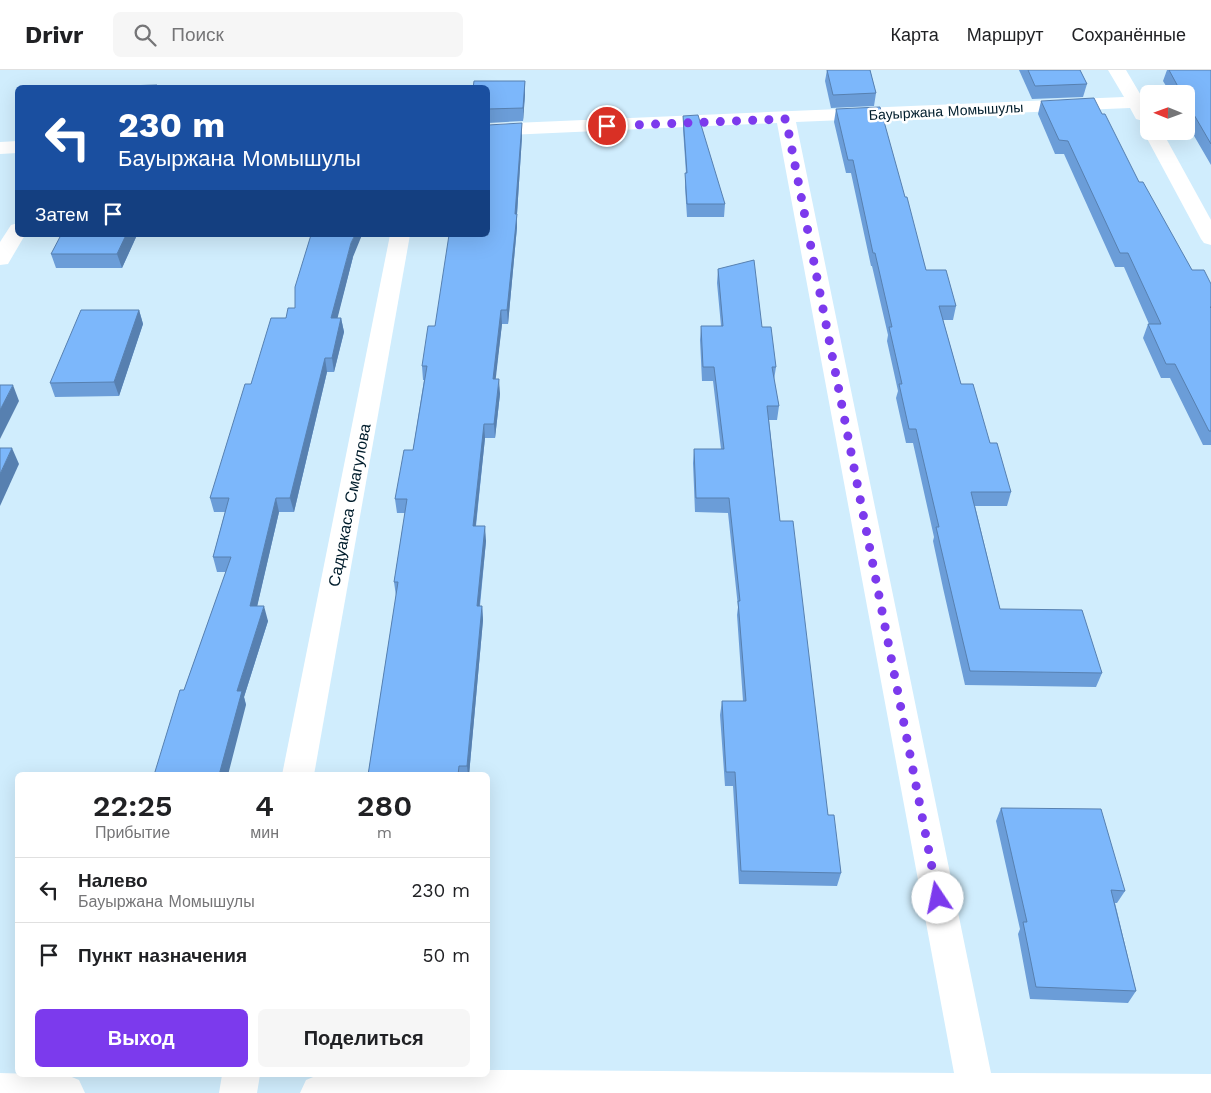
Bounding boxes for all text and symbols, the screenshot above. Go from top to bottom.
search box [113,12,463,57]
text: Drivr [25,21,83,49]
icon: search [131,21,159,49]
text: Поиск [171,23,224,46]
text: Карта [891,24,939,45]
text: Маршрут [967,24,1043,45]
text: Сохранённые [1071,24,1186,45]
north arrow [1140,85,1195,140]
map controls [1140,85,1195,140]
street label: Бауыржана Момышулы [868,99,1024,123]
text: 230 m [118,104,225,146]
icon: left [35,105,100,170]
pin [586,105,628,147]
icon: arrive [593,112,621,140]
text: Бауыржана Момышулы [118,146,361,171]
icon: arrive [99,200,127,228]
text: Затем [35,203,89,226]
street label: Садуакаса Смагулова [324,422,375,588]
text: 22:25 [93,788,172,823]
text: 4 [255,788,274,823]
text: 280 [357,788,412,823]
text: Прибытие [95,823,170,842]
text: мин [250,823,279,842]
text: m [377,823,392,842]
text: Налево [78,869,148,892]
position arrow [911,871,963,923]
icon: left [35,876,63,904]
text: 230 m [411,879,470,902]
text: Бауыржана Момышулы [78,892,255,911]
icon: arrive [35,941,63,969]
text: Пункт назначения [78,944,247,967]
text: 50 m [423,944,470,967]
button: Выход [35,1009,248,1067]
button: Поделиться [258,1009,470,1067]

